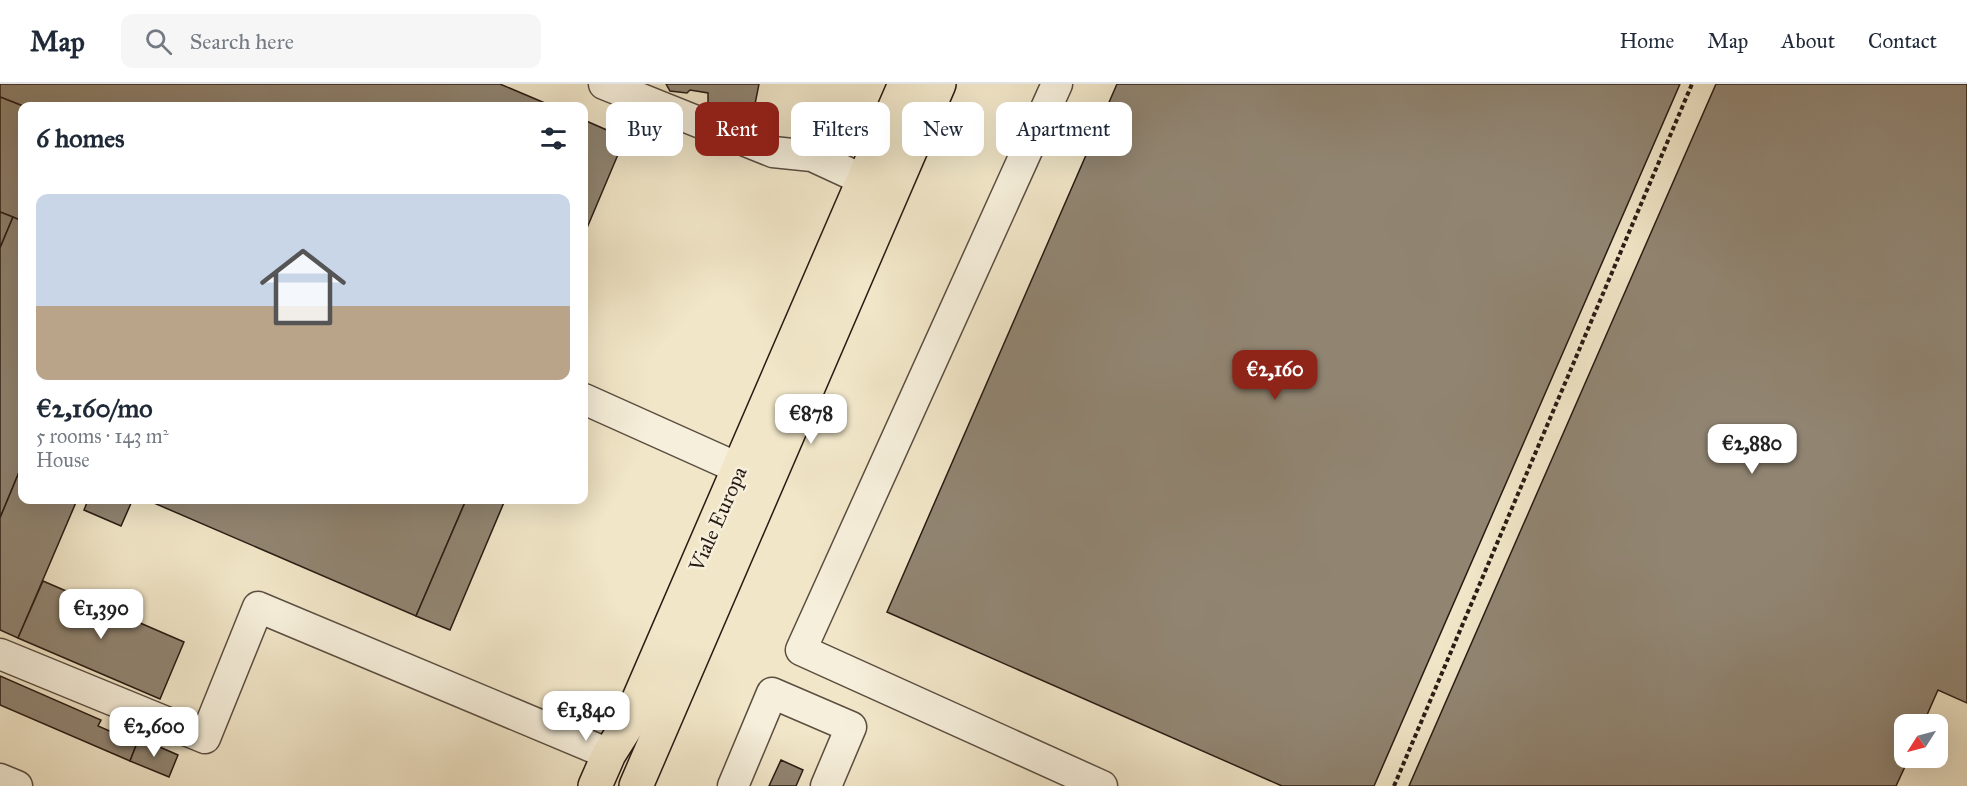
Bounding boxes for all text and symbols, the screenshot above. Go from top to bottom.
search box [121,14,541,68]
text: Map [30,24,85,59]
icon: search [142,25,175,58]
text: Search here [190,28,294,55]
text: Home [1619,28,1674,54]
text: Map [1707,28,1748,54]
text: About [1781,28,1835,54]
text: Contact [1868,28,1937,54]
chip: Buy [606,102,683,156]
chip: Rent [695,102,779,156]
chip: Filters [791,102,890,156]
chip: New [902,102,984,156]
chip: Apartment [996,102,1132,156]
text: 6 homes [36,122,125,154]
icon: filters [537,122,570,155]
icon: home [249,233,357,341]
pin: €2,160 [1226,350,1324,401]
text: €2,160 [1246,357,1304,381]
text: €2,160/mo [36,392,153,424]
pin: €878 [775,394,847,445]
text: €878 [789,401,833,425]
text: 5 rooms · 143 m² [36,424,168,448]
pin: €2,880 [1703,424,1801,475]
text: €2,880 [1722,431,1782,455]
text: House [36,448,90,472]
street label: Viale Europa [683,462,753,576]
pin: €1,390 [52,589,150,640]
text: €1,390 [73,596,129,620]
pin: €1,840 [537,691,635,742]
text: €1,840 [557,698,615,722]
pin: €2,600 [105,707,203,758]
text: €2,600 [123,714,185,738]
north arrow [1894,714,1948,768]
map controls [1894,714,1948,768]

